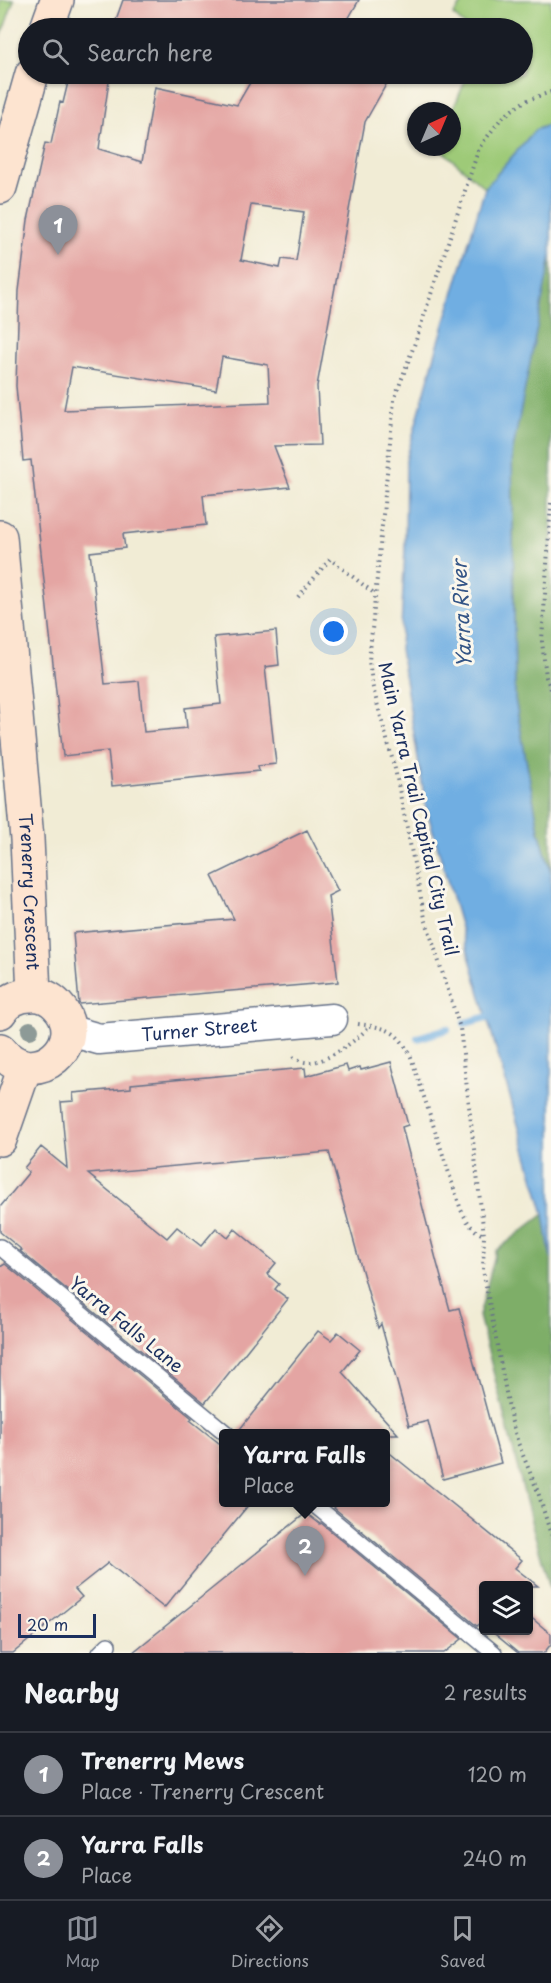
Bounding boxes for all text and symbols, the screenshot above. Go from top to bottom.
search box [18,18,533,84]
icon: search [39,35,72,68]
text: Search here [87,35,213,68]
north arrow [407,102,461,156]
pin: 1 [38,206,78,255]
water label: Yarra River [443,557,479,669]
your location [319,617,348,646]
street label: Main Yarra Trail Capital City Trail [372,659,466,958]
street label: Trenerry Crescent [13,812,48,971]
street label: Turner Street [140,1010,258,1047]
street label: Yarra Falls Lane [64,1269,190,1379]
popup [219,1429,390,1507]
text: Yarra Falls [243,1437,366,1470]
text: Place [243,1470,294,1500]
pin: 2 [286,1526,324,1576]
map controls [479,1581,533,1635]
button: layers [479,1581,533,1635]
scale bar [18,1611,96,1638]
text: 20 m [27,1612,68,1636]
text: Nearby [24,1673,119,1712]
text: 2 results [444,1677,527,1707]
text: Trenerry Mews [81,1743,244,1776]
text: 1 [39,1759,48,1789]
text: 120 m [468,1759,527,1789]
text: Place · Trenerry Crescent [81,1776,324,1806]
text: Yarra Falls [81,1827,204,1860]
text: 2 [36,1843,51,1873]
text: 240 m [462,1843,527,1873]
text: Place [81,1860,132,1890]
tab: Map [66,1912,100,1972]
tab: Directions [231,1912,309,1972]
tab: Saved [440,1912,485,1972]

